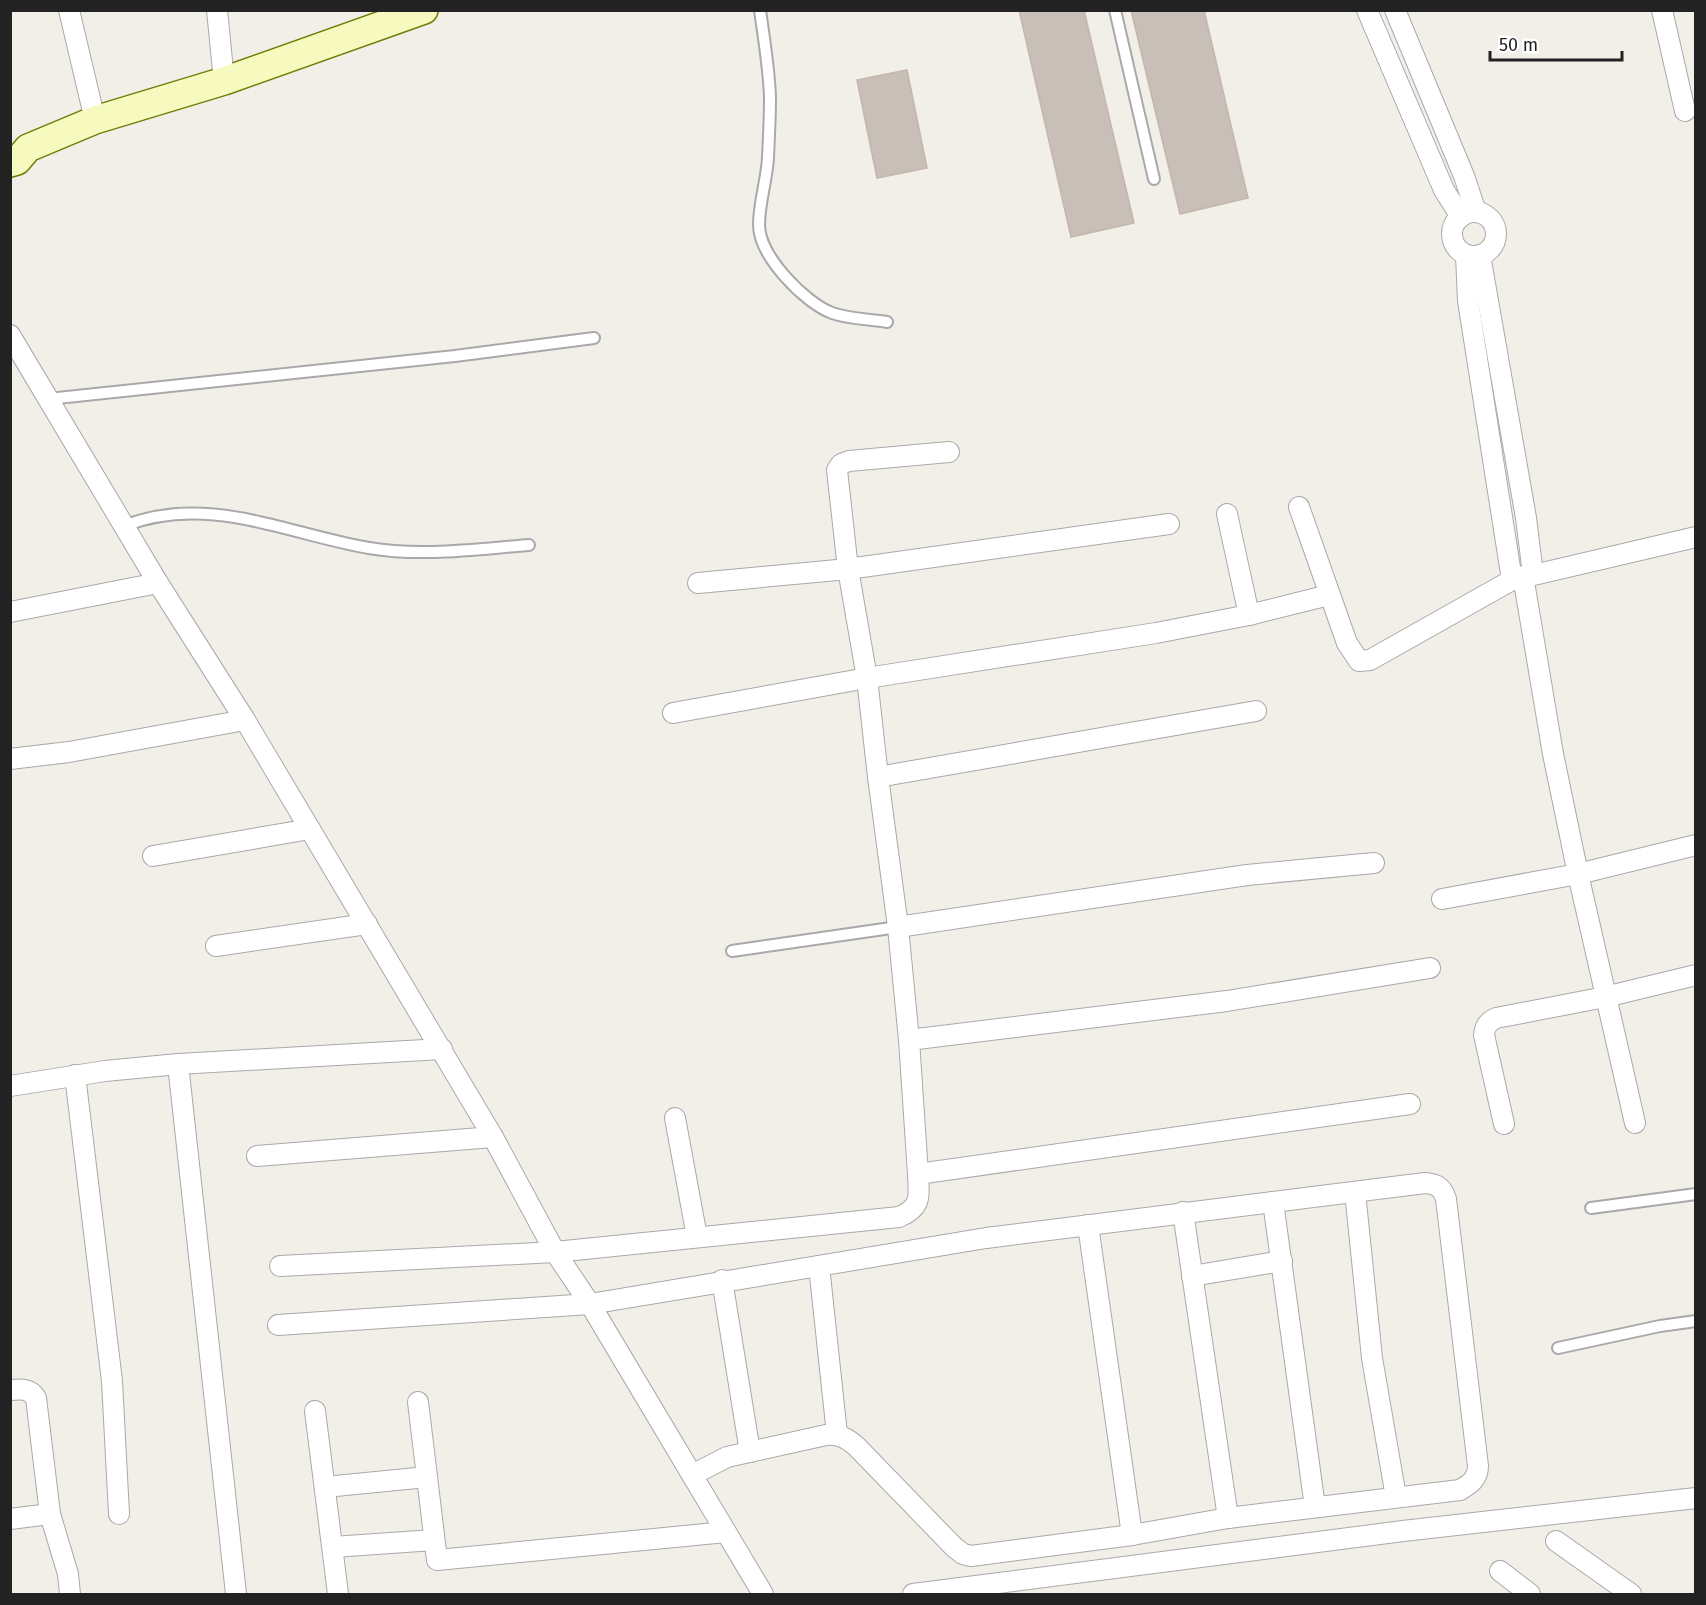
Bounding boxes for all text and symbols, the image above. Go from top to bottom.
scale bar [1490,24,1622,62]
text: 50 m [1499,34,1538,56]

